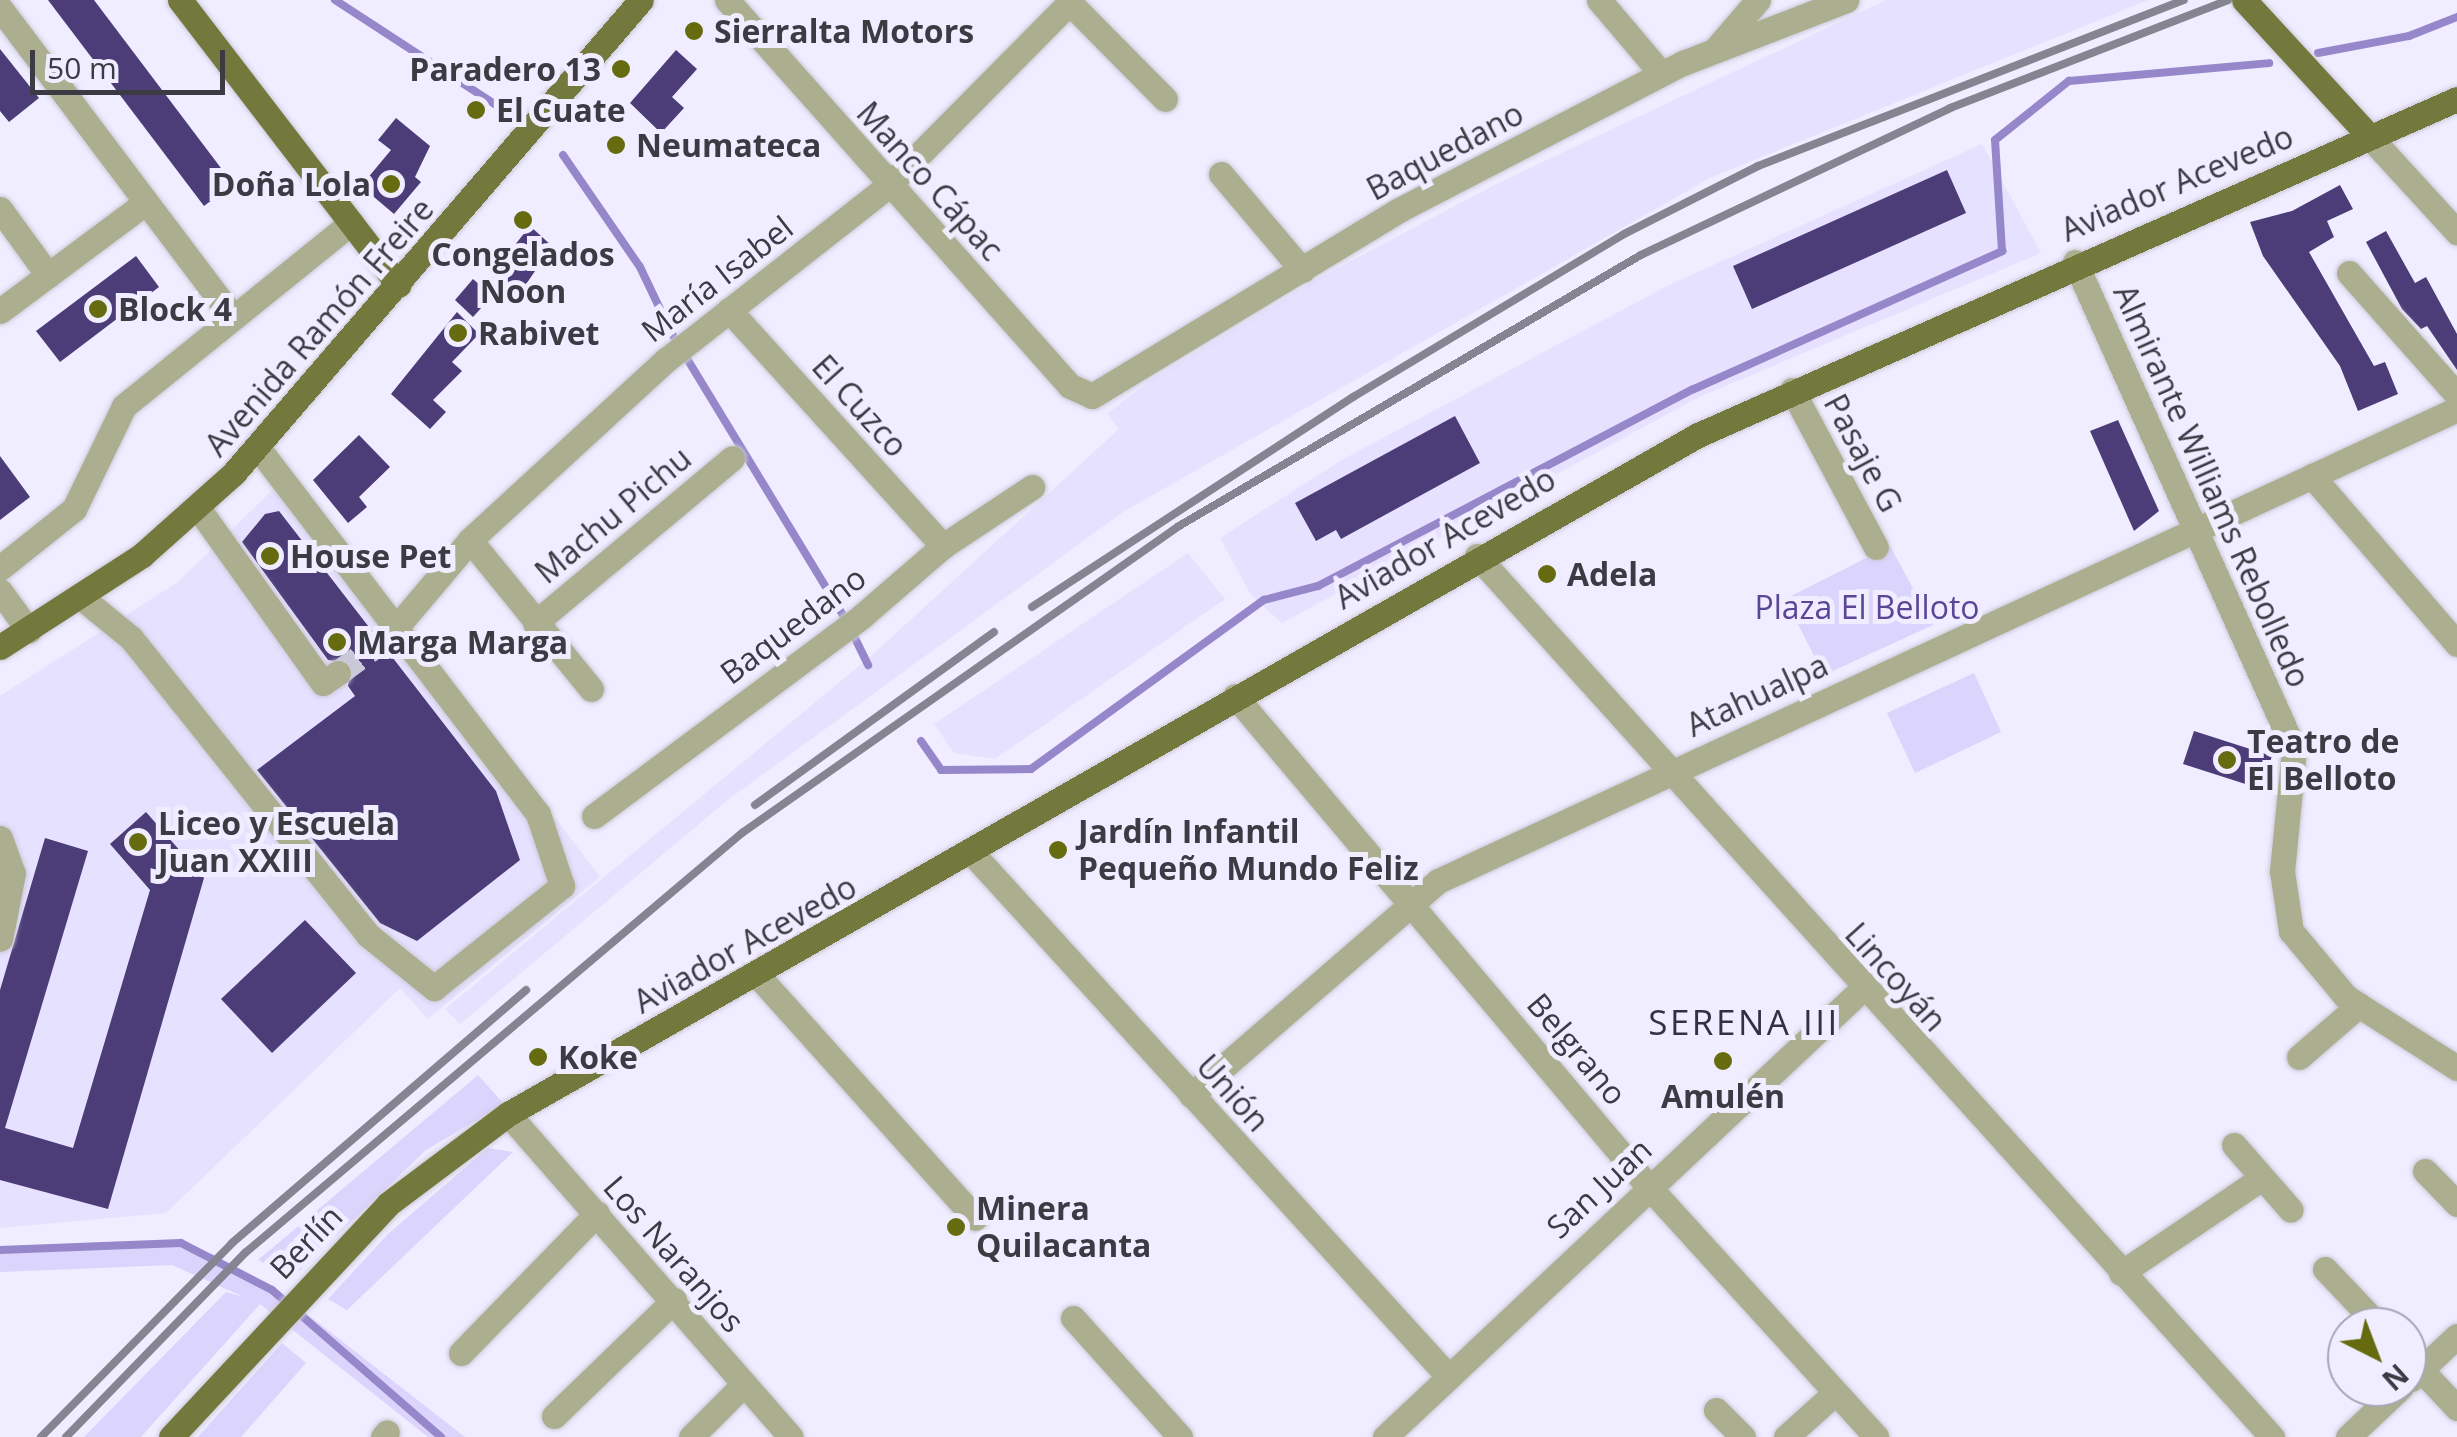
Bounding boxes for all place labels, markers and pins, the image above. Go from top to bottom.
place label: Sierralta Motors [714,12,974,50]
marker: Sierralta Motors [683,20,705,42]
place label: Paradero 13 [409,50,601,88]
marker: Paradero 13 [610,58,632,80]
place label: El Cuate [496,91,626,129]
marker: El Cuate [465,99,487,121]
place label: Neumateca [636,126,821,164]
marker: Neumateca [605,134,627,156]
place label: Doña Lola [212,165,371,203]
marker: Doña Lola [380,173,402,195]
marker: Congelados Noon [512,209,534,231]
place label: Congelados Noon [431,236,615,311]
place label: Block 4 [118,290,232,328]
marker: Block 4 [87,298,109,320]
place label: Rabivet [478,314,599,352]
marker: Rabivet [447,322,469,344]
place label: House Pet [290,537,451,575]
marker: House Pet [259,545,281,567]
place label: Adela [1567,555,1657,593]
marker: Adela [1536,563,1558,585]
place label: Marga Marga [357,623,568,661]
marker: Marga Marga [326,631,348,653]
place label: Teatro de El Belloto [2247,723,2399,798]
marker: Teatro de El Belloto [2216,749,2238,771]
place label: Liceo y Escuela Juan XXIII [158,805,395,880]
place label: Jardín Infantil Pequeño Mundo Feliz [1078,813,1419,888]
marker: Liceo y Escuela Juan XXIII [127,831,149,853]
marker: Jardín Infantil Pequeño Mundo Feliz [1047,839,1069,861]
place label: Koke [558,1038,638,1076]
marker: Koke [527,1046,549,1068]
marker: Amulén [1712,1050,1734,1072]
place label: Amulén [1661,1077,1785,1115]
place label: Minera Quilacanta [976,1190,1151,1265]
marker: Minera Quilacanta [945,1216,967,1238]

